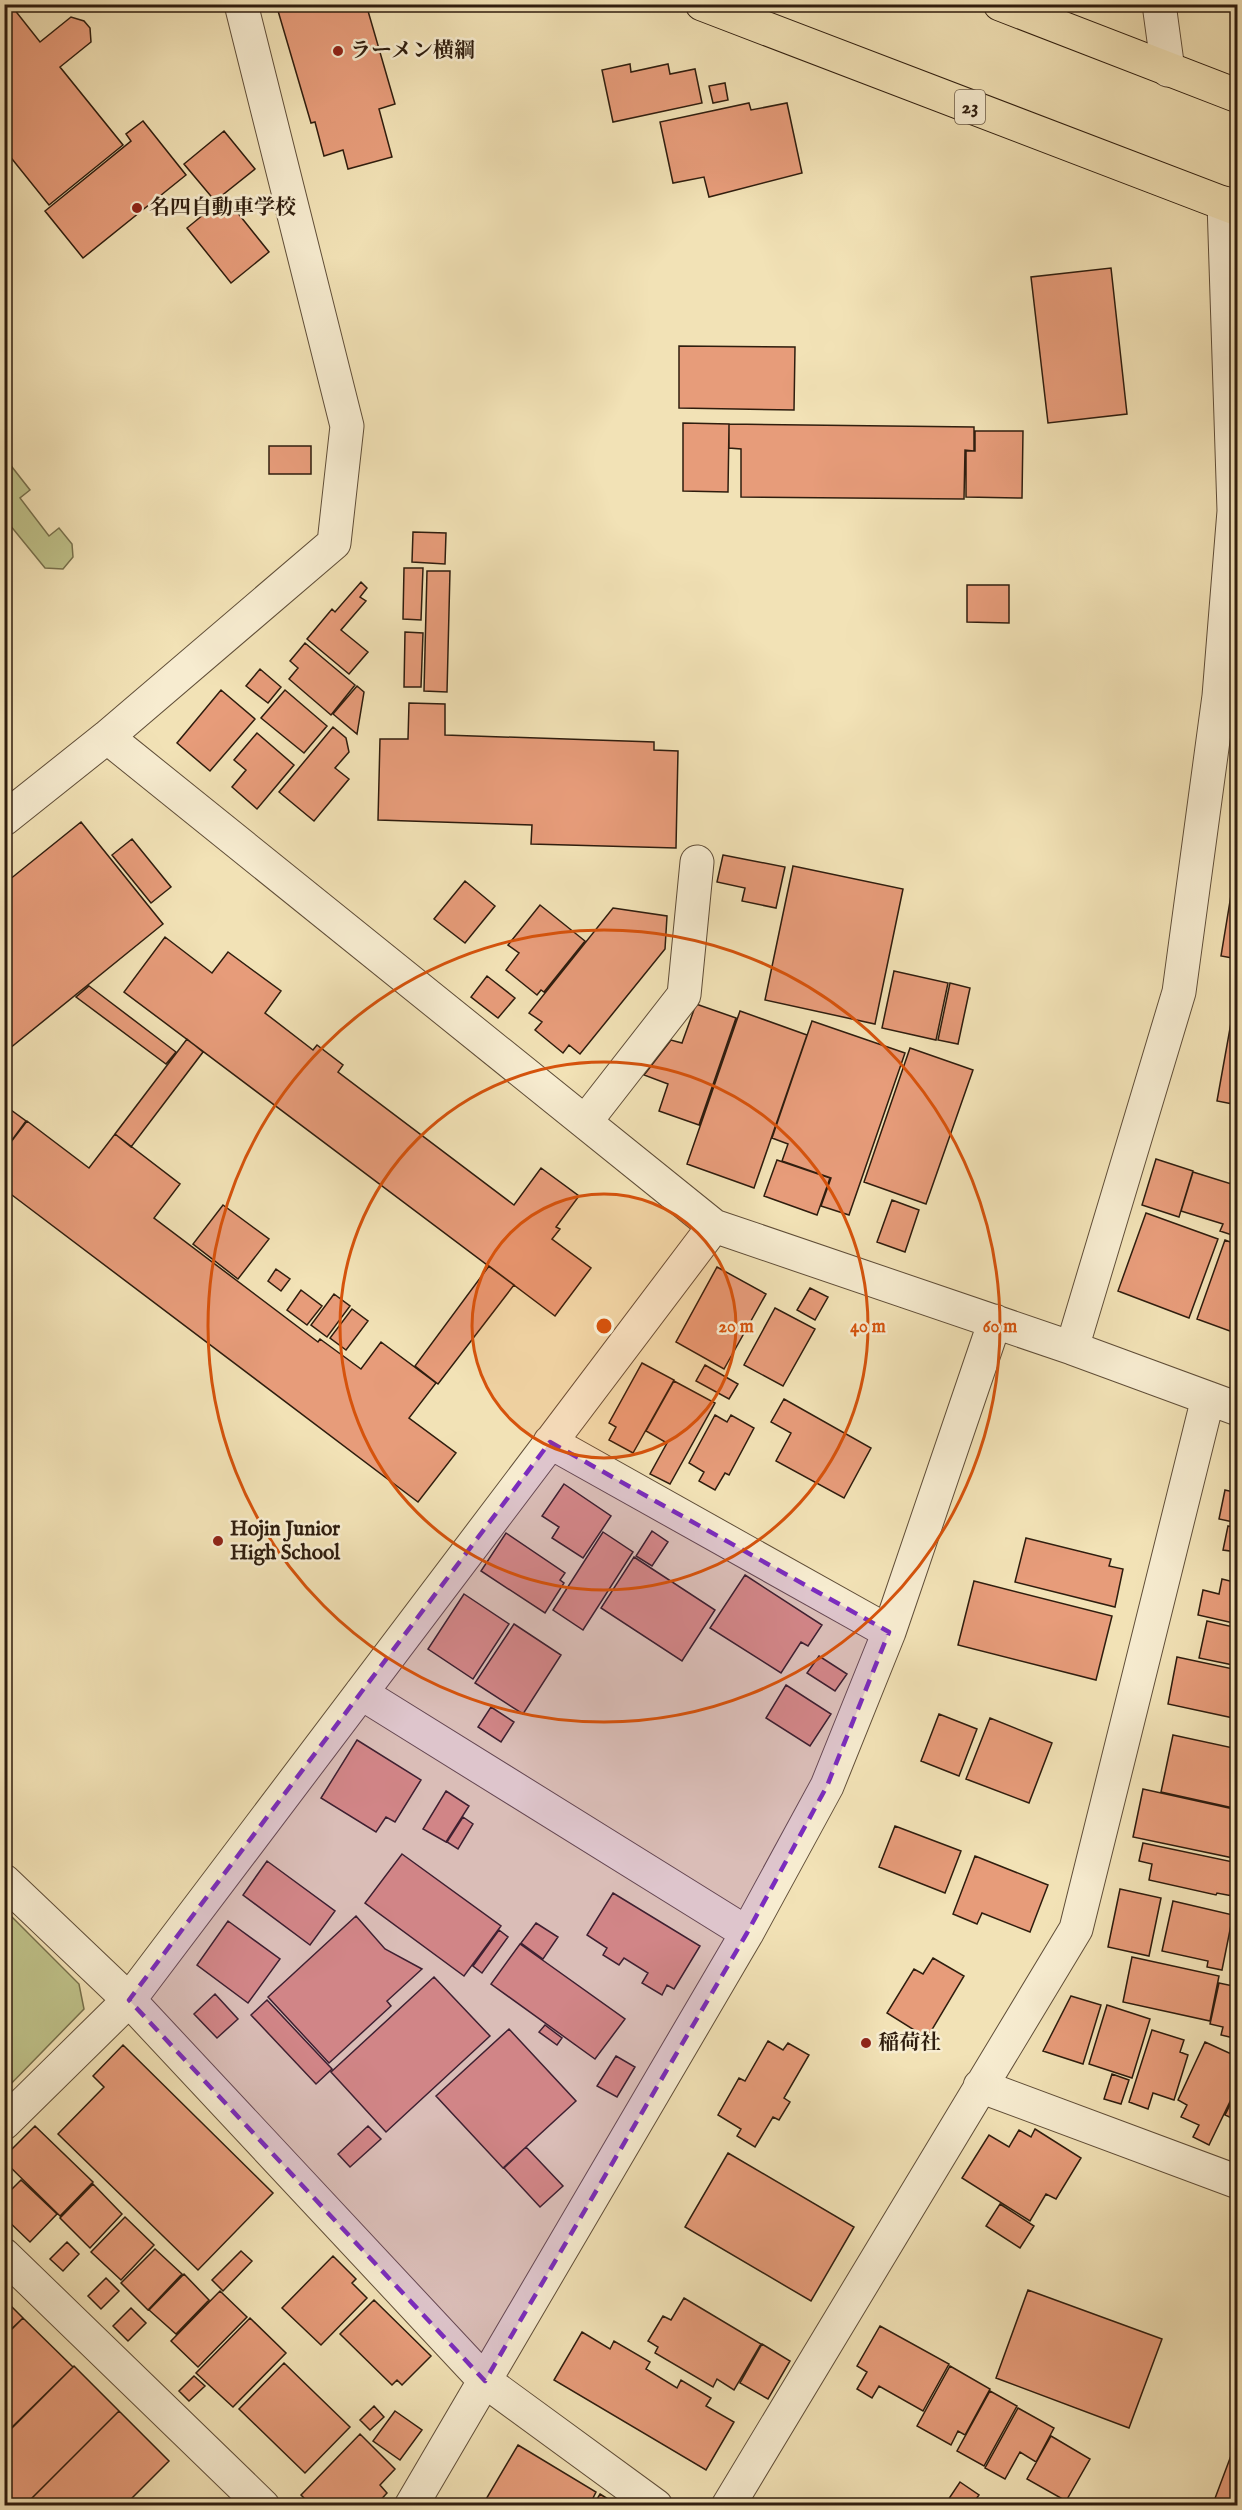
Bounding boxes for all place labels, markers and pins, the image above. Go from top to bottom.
place label: ラーメン横綱 [350,38,475,65]
marker: ラーメン横綱 [331,44,345,58]
place label: 名四自動車学校 [149,195,296,222]
marker: 名四自動車学校 [130,201,144,215]
centre of rings [594,1316,614,1336]
place label: Hojin Junior High School [230,1516,341,1567]
marker: Hojin Junior High School [211,1534,225,1548]
place label: 稲荷社 [878,2030,941,2057]
marker: 稲荷社 [859,2036,873,2050]

